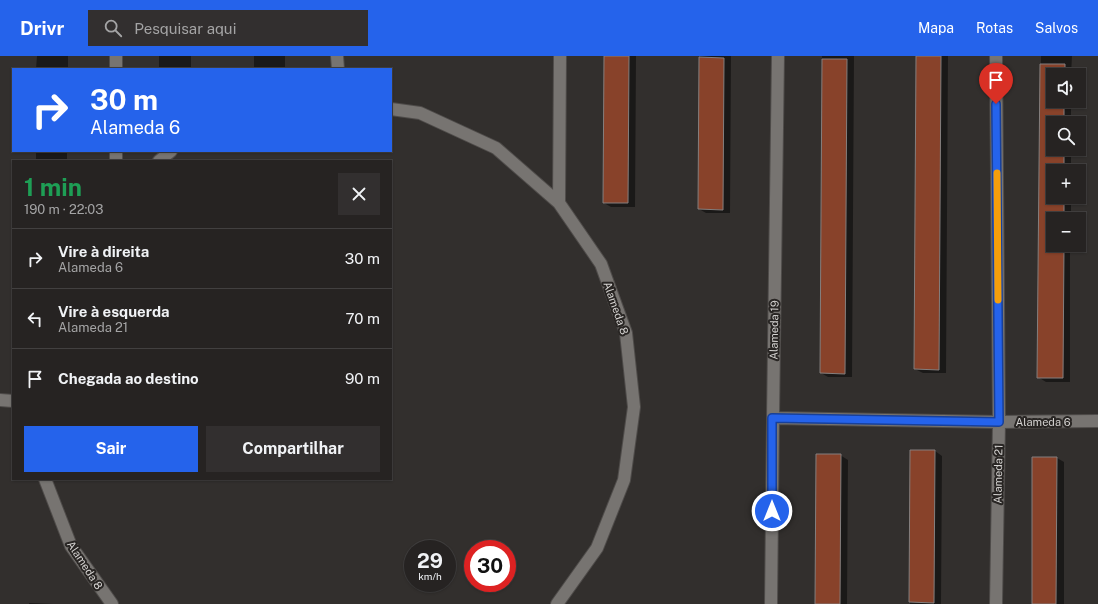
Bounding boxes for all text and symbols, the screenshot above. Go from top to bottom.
search box [88,10,368,46]
text: Drivr [20,17,64,39]
icon: search [102,17,124,39]
text: Pesquisar aqui [134,20,236,37]
text: Mapa [918,20,954,36]
text: Rotas [976,20,1013,36]
text: Salvos [1035,20,1078,36]
pin [979,63,1013,104]
map controls [1046,68,1086,252]
button: sound [1046,68,1086,108]
icon: arrive [985,69,1007,91]
text: 30 m [90,83,158,116]
icon: right [24,84,76,136]
button: search [1046,116,1086,156]
text: Alameda 6 [90,117,180,138]
button: + [1046,164,1086,204]
text: 1 min [24,173,82,201]
button: close [338,173,380,215]
text: 190 m · 22:03 [24,202,103,217]
button: − [1046,212,1086,252]
text: Vire à direita [58,243,149,260]
icon: right [24,248,46,270]
text: 30 m [345,250,380,267]
text: Alameda 6 [58,260,123,275]
street label: Alameda 8 [601,280,631,336]
street label: Alameda 19 [767,300,781,360]
text: Vire à esquerda [58,303,170,320]
icon: left [24,308,46,330]
text: 70 m [345,310,380,327]
text: Alameda 21 [58,320,128,335]
icon: arrive [24,368,46,390]
text: Chegada ao destino [58,370,199,387]
text: 90 m [345,370,380,387]
street label: Alameda 6 [1015,416,1071,428]
button: Sair [24,426,198,472]
button: Compartilhar [206,426,380,472]
street label: Alameda 21 [991,444,1005,504]
position arrow [751,490,793,532]
street label: Alameda 8 [65,539,105,591]
speed limit sign: 30 [464,540,516,592]
text: 29 [417,549,443,573]
text: km/h [418,570,442,582]

